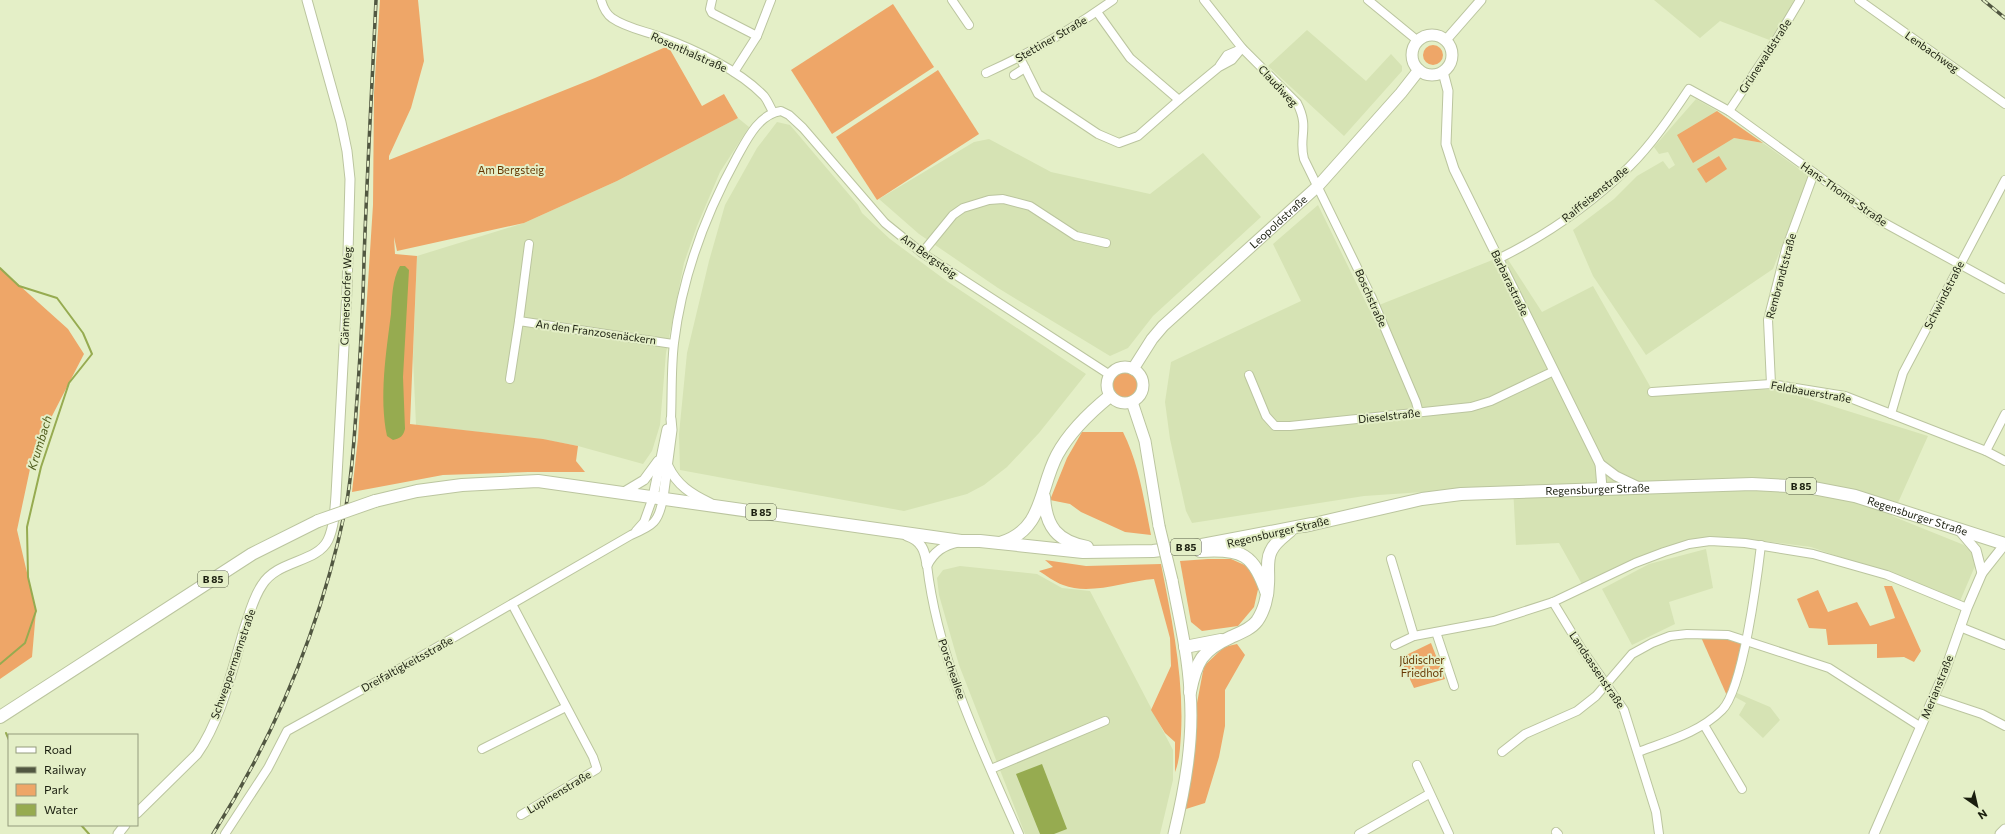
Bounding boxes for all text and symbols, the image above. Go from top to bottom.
street label: Stettiner Straße [1013,13,1089,64]
street label: Grünewaldstraße [1736,16,1794,95]
street label: Lenbachweg [1903,28,1962,75]
street label: Rosenthalstraße [649,29,729,74]
street label: Claudiweg [1256,62,1301,109]
street label: Hans-Thoma-Straße [1799,159,1890,228]
park label: Am Bergsteig [478,163,544,176]
street label: Raiffeisenstraße [1559,163,1631,224]
street label: Leopoldstraße [1247,192,1310,251]
street label: Am Bergsteig [899,231,960,280]
street label: Rembrandtstraße [1763,231,1798,320]
street label: Gärmersdorfer Weg [337,246,354,346]
street label: Barbarastraße [1489,248,1532,318]
street label: Schwindstraße [1921,259,1966,331]
street label: Boschstraße [1353,267,1390,329]
street label: An den Franzosenäckern [535,317,657,346]
street label: Feldbauerstraße [1770,378,1853,405]
street label: Dieselstraße [1357,406,1421,425]
water label: Krumbach [24,414,54,472]
road number: B 85 [1786,478,1816,494]
street label: Regensburger Straße [1545,481,1650,497]
street label: Regensburger Straße [1866,493,1969,538]
road number: B 85 [746,504,776,520]
street label: Regensburger Straße [1226,513,1330,550]
road number: B 85 [1171,539,1201,555]
road number: B 85 [198,571,228,587]
street label: Schweppermannstraße [208,607,258,721]
street label: Landsassenstraße [1567,629,1628,711]
street label: Dreifaltigkeitsstraße [359,633,455,694]
street label: Porscheallee [936,637,969,701]
park label: Jüdischer Friedhof [1399,653,1445,679]
street label: Merianstraße [1918,653,1955,721]
legend [8,734,138,826]
text: Road [44,742,72,756]
text: Railway [44,762,86,776]
street label: Lupinenstraße [524,767,593,816]
text: Park [44,782,70,796]
north arrow [1957,786,1997,826]
text: Water [44,802,78,816]
text: N [1976,807,1990,822]

